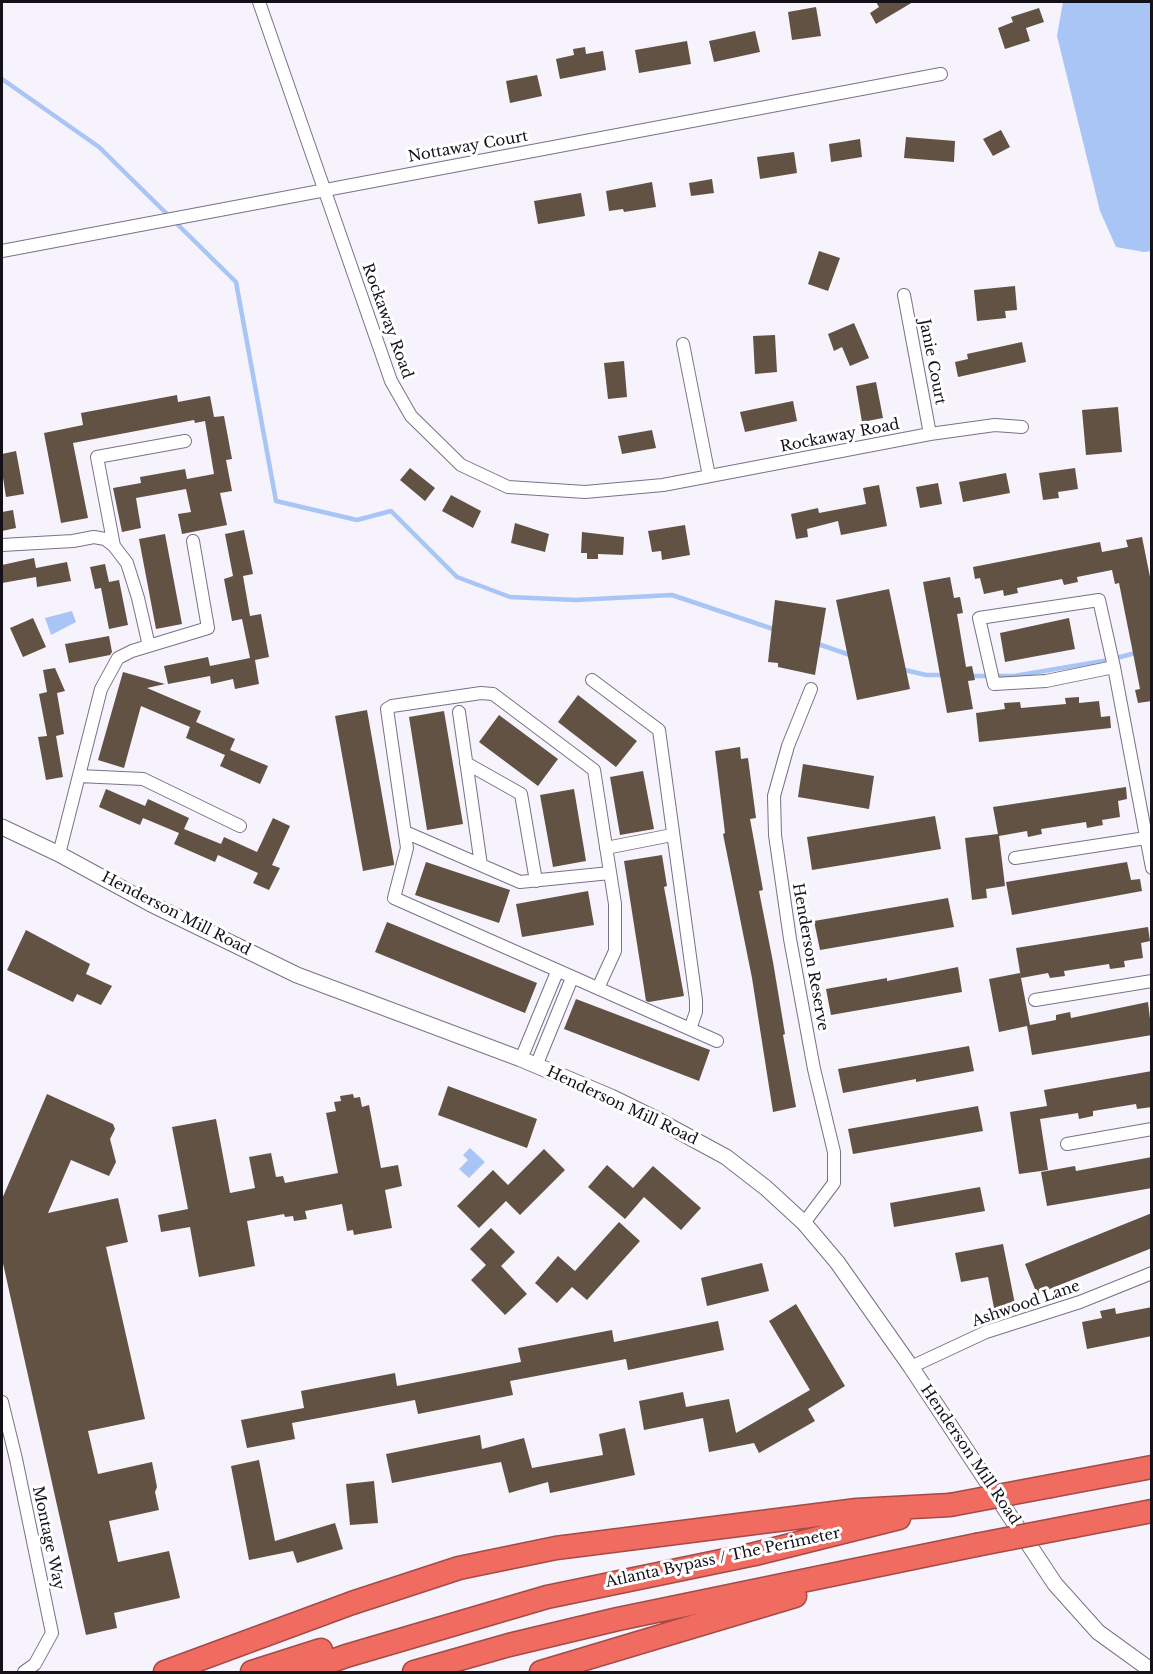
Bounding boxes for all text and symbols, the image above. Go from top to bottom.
street label: Nottaway Court [407,128,529,166]
street label: Rockaway Road [358,261,416,381]
street label: Janie Court [915,318,949,406]
street label: Rockaway Road [779,416,901,456]
street label: Henderson Mill Road [98,869,254,959]
street label: Henderson Reserve [788,882,832,1032]
street label: Henderson Mill Road [543,1063,701,1149]
street label: Ashwood Lane [970,1277,1082,1331]
street label: Henderson Mill Road [916,1382,1024,1528]
street label: Montage Way [28,1484,68,1592]
street label: Atlanta Bypass / The Perimeter [604,1524,842,1592]

